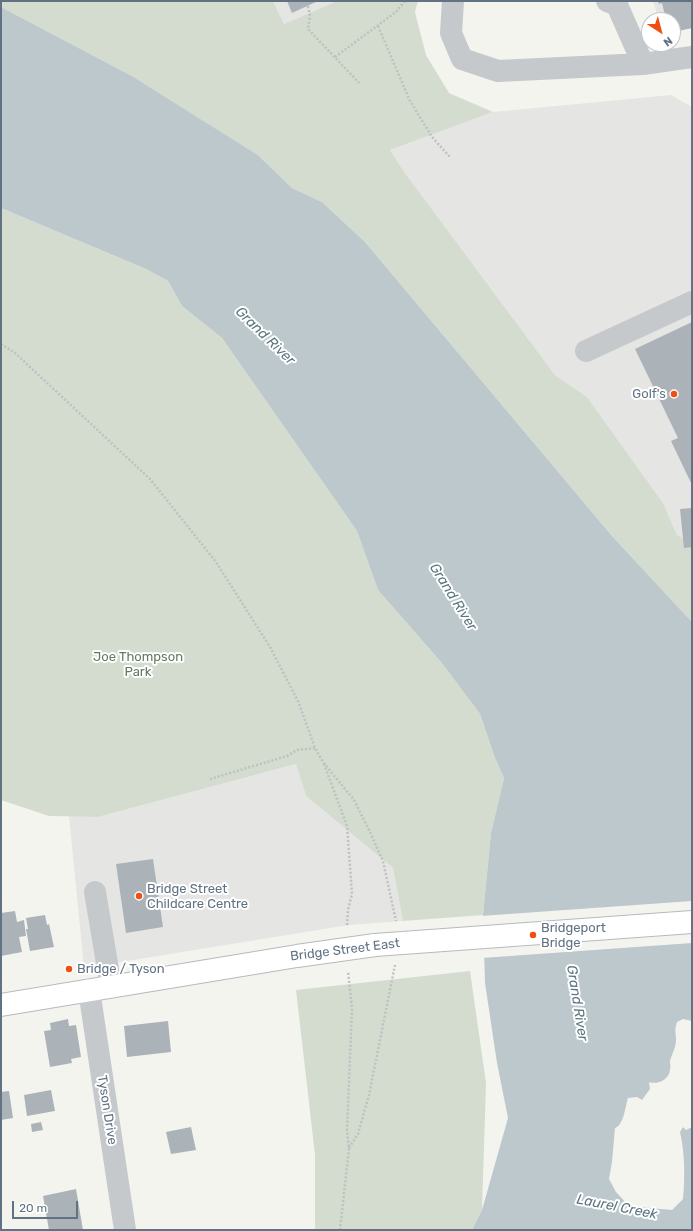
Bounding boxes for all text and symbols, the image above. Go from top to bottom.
north arrow [641,12,681,52]
text: N [661,34,675,49]
water label: Grand River [232,303,298,369]
place label: Golf's [632,386,666,402]
marker: Golf's [669,389,679,399]
water label: Grand River [426,560,480,634]
park label: Joe Thompson Park [93,649,183,680]
place label: Bridge Street Childcare Centre [147,881,248,912]
marker: Bridge Street Childcare Centre [134,891,144,901]
place label: Bridgeport Bridge [541,920,606,951]
marker: Bridgeport Bridge [528,930,538,940]
street label: Bridge Street East [289,936,401,964]
place label: Bridge / Tyson [77,961,165,977]
marker: Bridge / Tyson [64,964,74,974]
water label: Grand River [563,964,591,1042]
street label: Tyson Drive [94,1074,120,1146]
water label: Laurel Creek [575,1191,659,1223]
scale bar [14,1193,80,1219]
text: 20 m [19,1201,47,1215]

